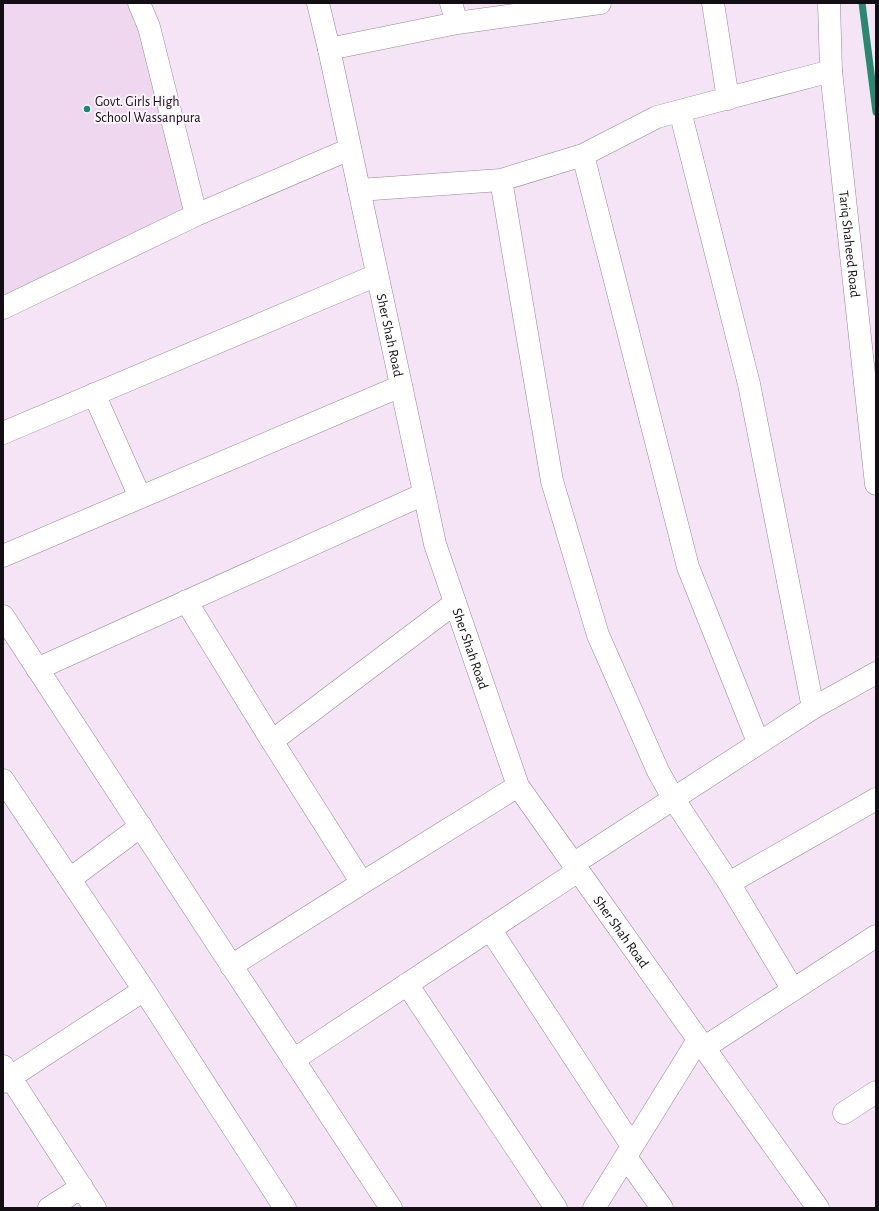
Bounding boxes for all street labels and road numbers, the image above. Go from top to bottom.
street label: Tariq Shaheed Road [836,190,862,298]
street label: Sher Shah Road [374,293,405,378]
street label: Sher Shah Road [450,606,490,691]
street label: Sher Shah Road [590,894,651,971]

